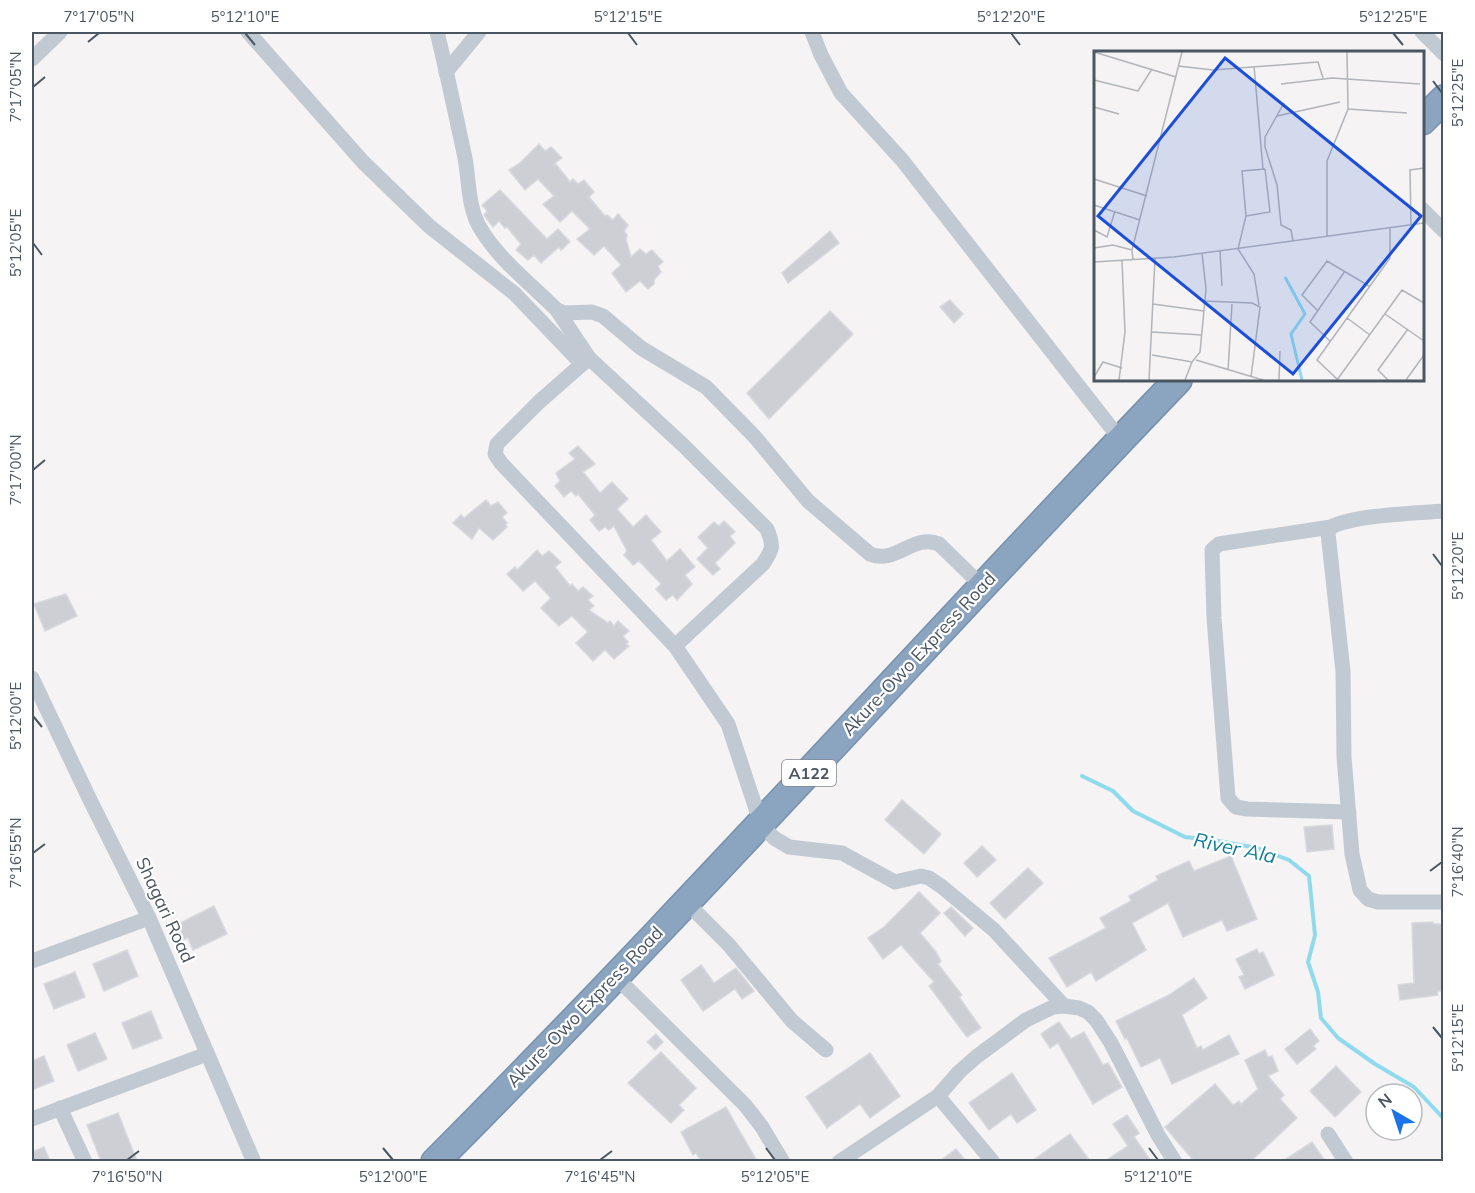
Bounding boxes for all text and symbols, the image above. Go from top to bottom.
text: 7°17'05"N [64,7,134,26]
text: 5°12'10"E [211,7,279,26]
text: 5°12'15"E [594,7,662,26]
text: 5°12'20"E [977,7,1045,26]
text: 5°12'25"E [1359,7,1427,26]
inset map [1094,51,1424,381]
text: 7°17'05"N [6,52,25,122]
text: 5°12'25"E [1448,59,1467,127]
text: 5°12'05"E [6,209,25,277]
text: 7°17'00"N [6,435,25,505]
text: 5°12'20"E [1448,532,1467,600]
street label: Akure-Owo Express Road [837,567,1000,740]
text: 5°12'00"E [6,682,25,750]
road number: A122 [782,760,836,786]
text: 7°16'55"N [6,818,25,888]
water label: River Ala [1191,827,1279,868]
text: 7°16'40"N [1448,827,1467,897]
street label: Shagari Road [131,853,200,966]
street label: Akure-Owo Express Road [502,921,668,1092]
text: 5°12'15"E [1448,1004,1467,1072]
north arrow [1364,1082,1424,1142]
text: N [1374,1089,1396,1112]
text: 7°16'50"N [92,1167,162,1186]
text: 5°12'00"E [359,1167,427,1186]
text: 7°16'45"N [565,1167,635,1186]
text: 5°12'05"E [741,1167,809,1186]
text: 5°12'10"E [1124,1167,1192,1186]

